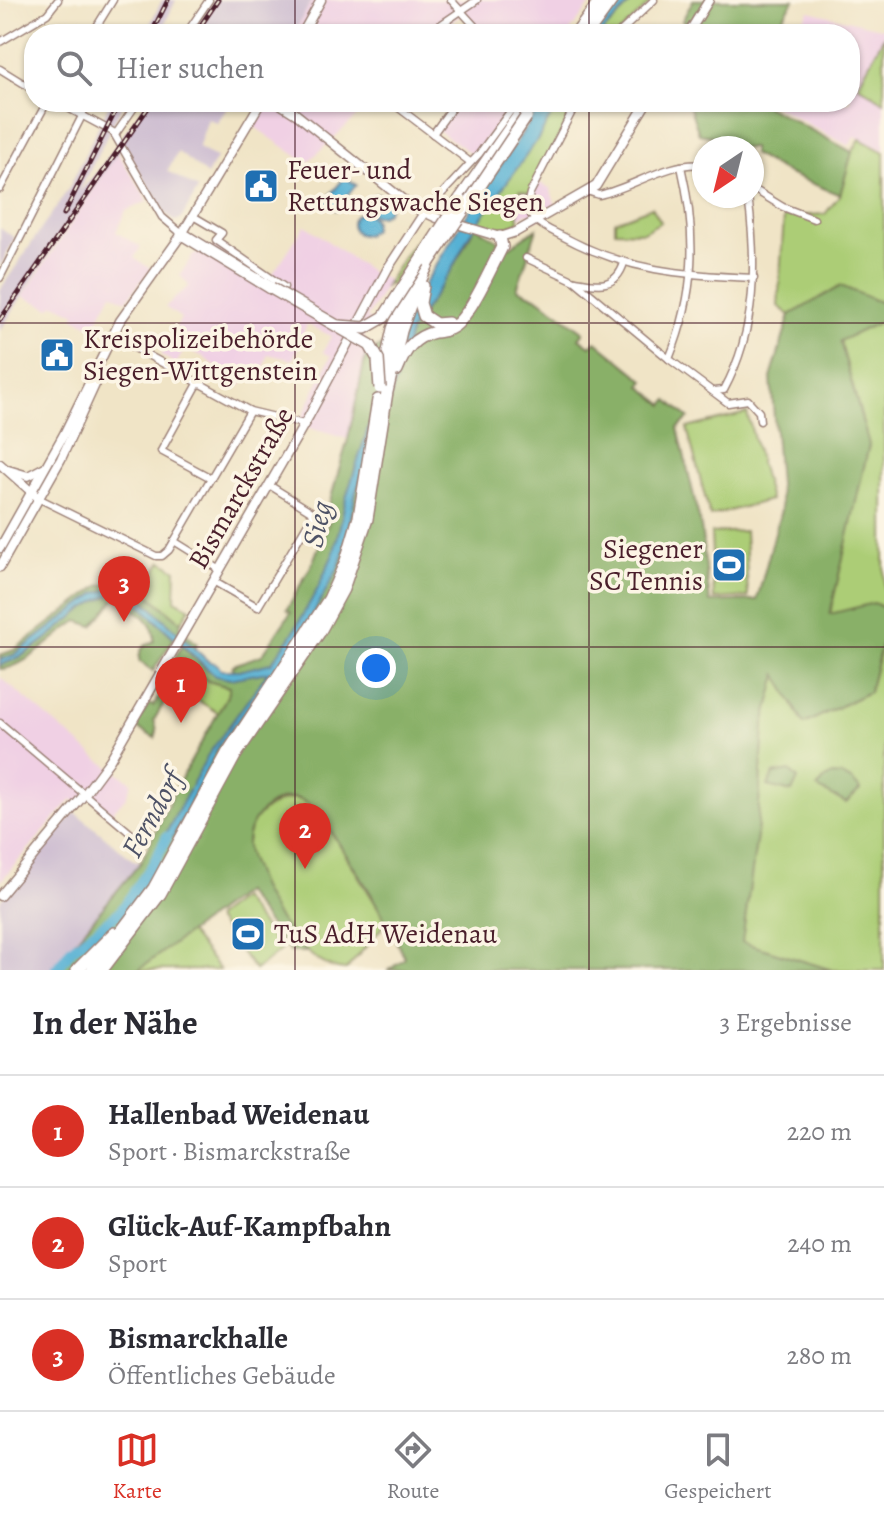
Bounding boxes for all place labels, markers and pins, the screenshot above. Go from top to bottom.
place label: Feuer- und Rettungswache Siegen [287,151,544,221]
public building icon: Feuer- und Rettungswache Siegen [242,167,280,205]
place label: Kreispolizeibehörde Siegen-Wittgenstein [83,320,318,390]
public building icon: Kreispolizeibehörde Siegen-Wittgenstein [38,336,76,374]
place label: Siegener SC Tennis [589,530,703,600]
sports icon: Siegener SC Tennis [710,546,748,584]
pin: 3 [98,556,150,622]
pin: 1 [155,657,207,723]
pin: 2 [279,803,331,869]
sports icon: TuS AdH Weidenau [229,915,267,953]
place label: TuS AdH Weidenau [274,915,498,953]

